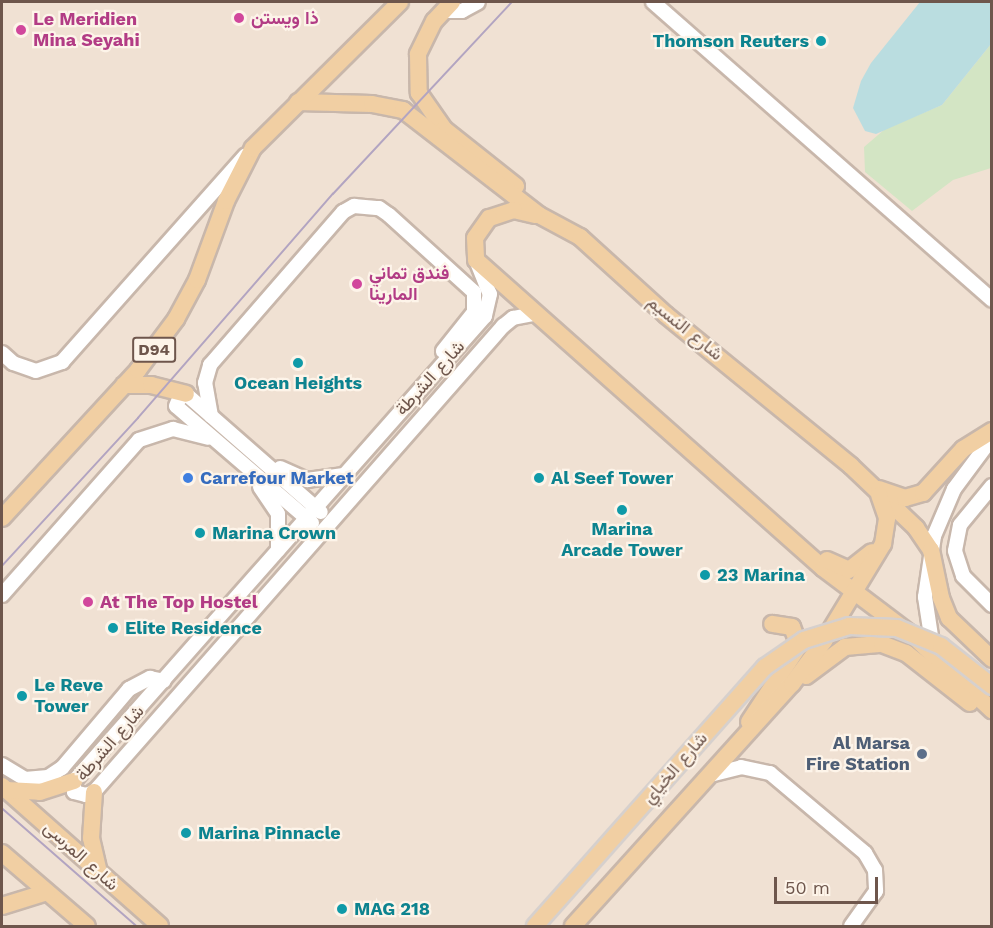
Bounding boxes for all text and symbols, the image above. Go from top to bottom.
place label: ذا ويستن [251,7,319,29]
place label: Le Meridien Mina Seyahi [33,9,140,52]
marker: ذا ويستن [232,11,246,25]
marker: Le Meridien Mina Seyahi [14,23,28,37]
place label: Thomson Reuters [653,30,809,52]
marker: Thomson Reuters [814,34,828,48]
place label: فندق تماني المارينا [369,263,449,306]
marker: فندق تماني المارينا [350,277,364,291]
street label: شارع النسيم [643,291,727,365]
street label: شارع الشرطة [391,336,469,420]
road number: D94 [132,337,176,363]
marker: Ocean Heights [291,356,305,370]
place label: Ocean Heights [234,372,362,394]
place label: Carrefour Market [200,467,354,489]
place label: Al Seef Tower [551,467,674,489]
marker: Carrefour Market [181,471,195,485]
marker: Al Seef Tower [532,471,546,485]
marker: Marina Arcade Tower [615,503,629,517]
place label: Marina Arcade Tower [561,519,683,562]
place label: Marina Crown [212,522,336,544]
marker: Marina Crown [193,526,207,540]
place label: 23 Marina [717,564,805,586]
marker: 23 Marina [698,568,712,582]
place label: At The Top Hostel [100,591,258,613]
marker: At The Top Hostel [81,595,95,609]
place label: Elite Residence [125,617,262,639]
marker: Elite Residence [106,621,120,635]
place label: Le Reve Tower [34,675,103,718]
marker: Le Reve Tower [15,689,29,703]
street label: شارع الشرطة [71,701,149,785]
street label: شارع الخياي [638,728,712,808]
place label: Al Marsa Fire Station [806,733,910,776]
marker: Al Marsa Fire Station [915,747,929,761]
street label: شارع المرسى [39,817,123,895]
place label: Marina Pinnacle [198,822,341,844]
marker: Marina Pinnacle [179,826,193,840]
scale bar [777,865,880,903]
text: 50 m [785,877,830,898]
place label: MAG 218 [354,898,430,920]
marker: MAG 218 [335,902,349,916]

